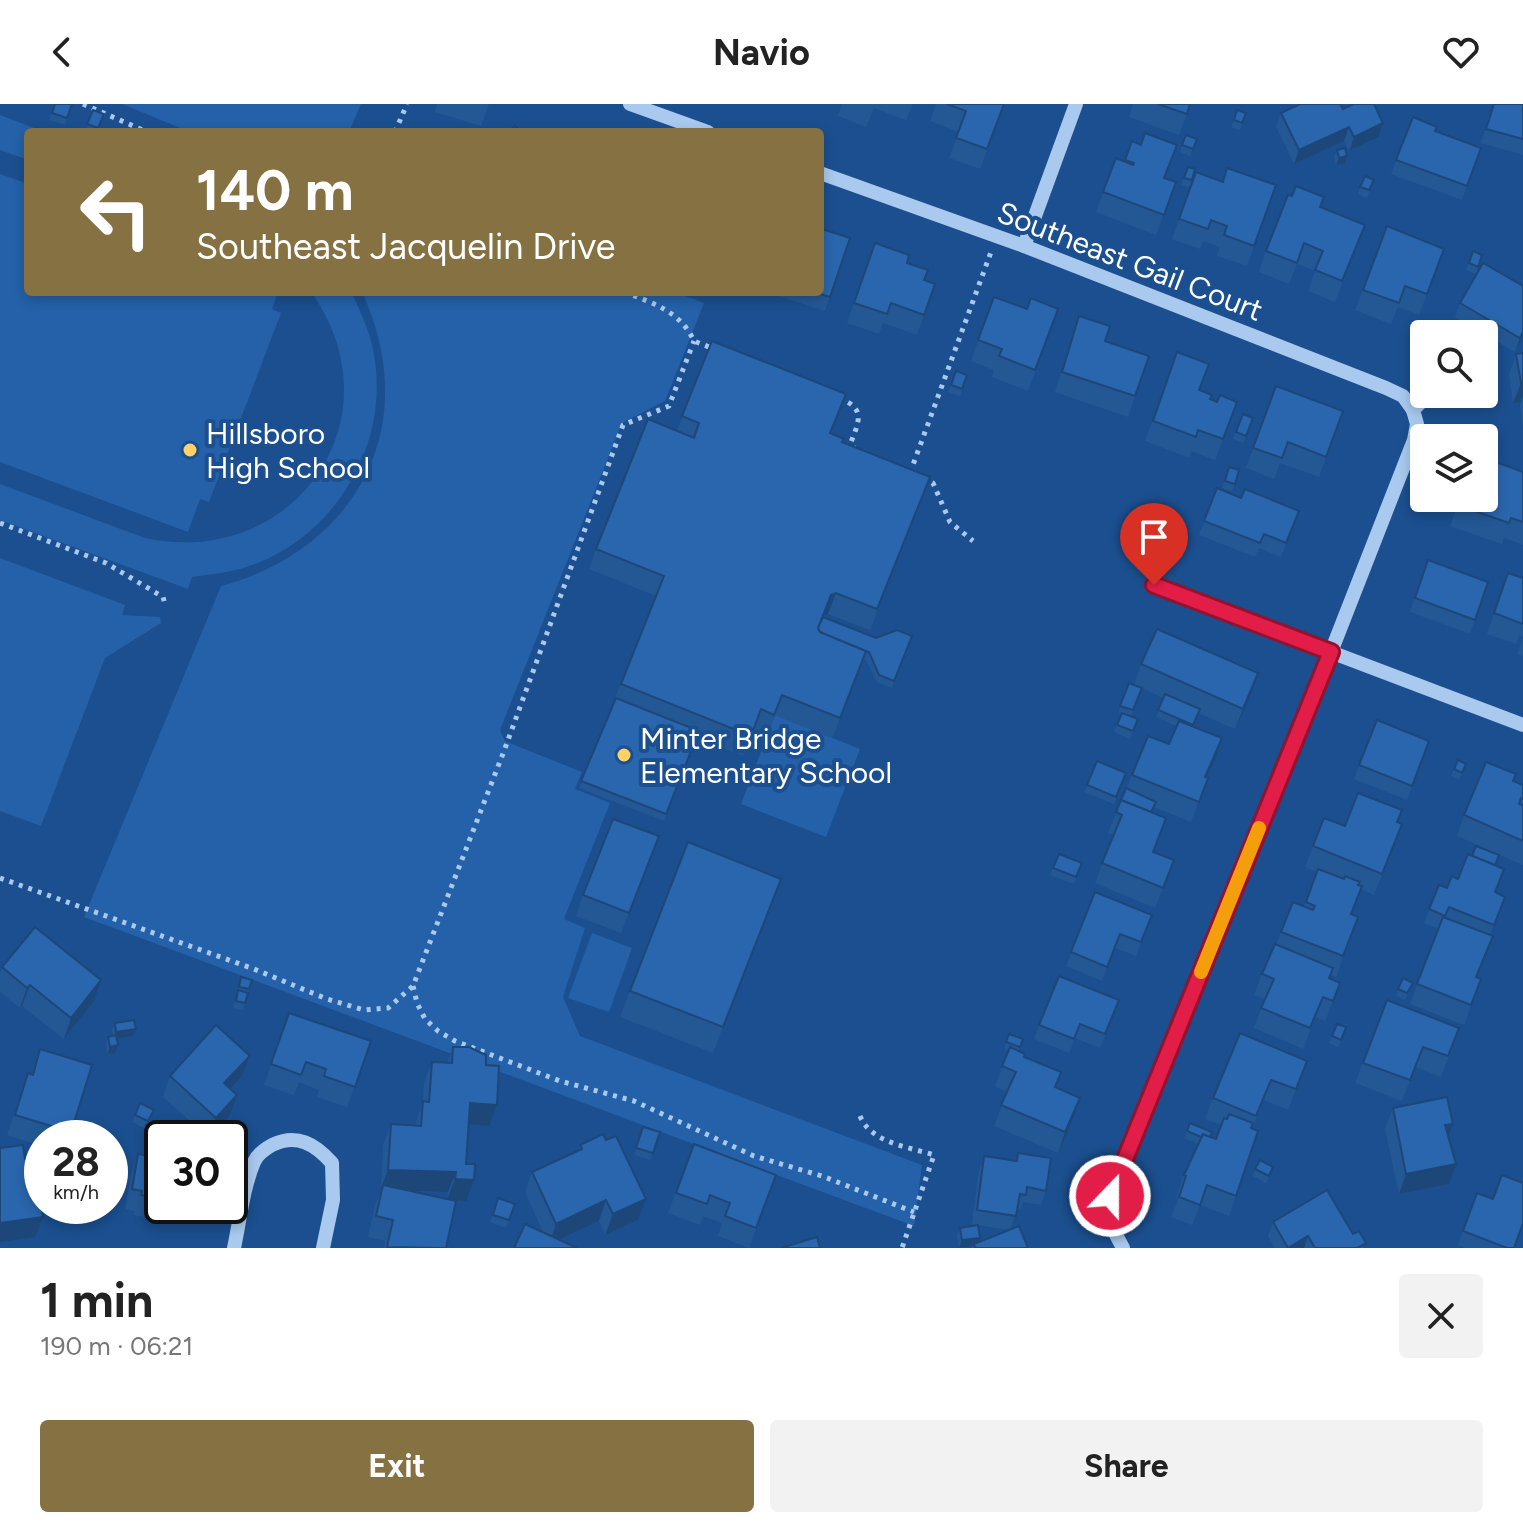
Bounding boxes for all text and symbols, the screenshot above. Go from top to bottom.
icon: back [40,30,84,74]
icon: heart [1439,30,1483,74]
text: Navio [713,31,810,74]
text: 140 m [196,157,354,224]
icon: left [64,160,168,264]
street label: Southeast Gail Court [992,193,1268,329]
text: Southeast Jacquelin Drive [196,225,615,268]
map controls [1410,320,1498,512]
button: search [1410,320,1498,408]
place label: Hillsboro High School [206,415,370,486]
button: layers [1410,424,1498,512]
marker: Hillsboro High School [181,441,199,459]
pin [1120,503,1188,585]
icon: arrive [1132,515,1176,559]
place label: Minter Bridge Elementary School [640,720,892,791]
marker: Minter Bridge Elementary School [615,746,633,764]
speed limit sign: 30 [144,1120,248,1224]
text: 28 [52,1138,100,1186]
position arrow [1068,1154,1152,1238]
text: km/h [53,1180,99,1204]
text: 1 min [40,1271,153,1329]
button: close [1399,1274,1483,1358]
text: 190 m · 06:21 [40,1330,193,1362]
button: Exit [40,1420,754,1512]
button: Share [770,1420,1483,1512]

